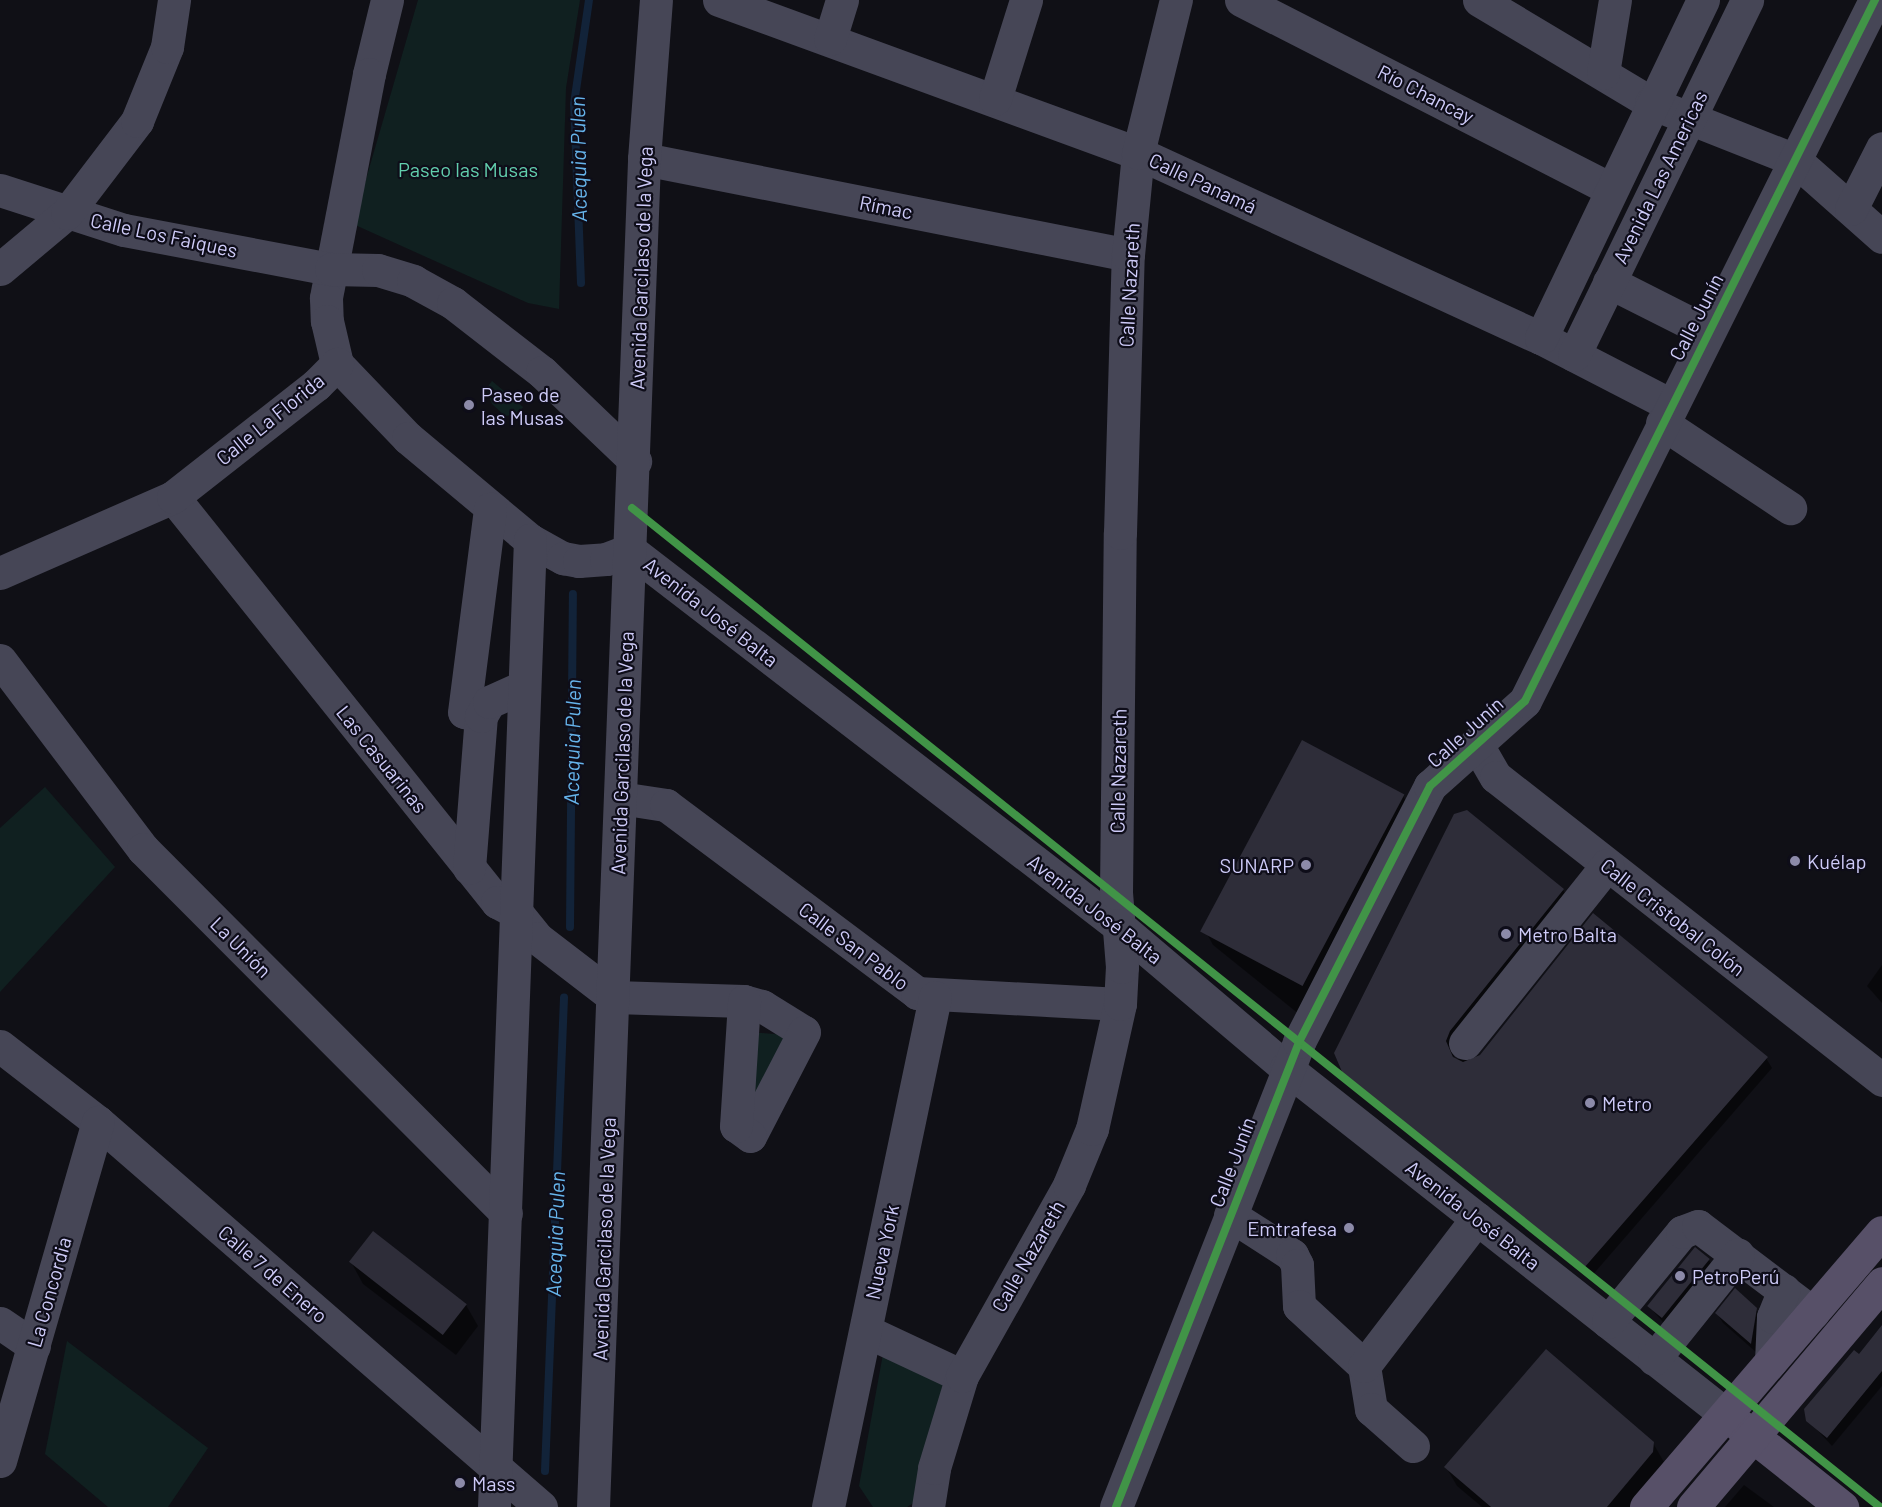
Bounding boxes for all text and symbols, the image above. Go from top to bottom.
street label: Río Chancay [1374,60,1478,128]
street label: Avenida Las Americas [1608,87,1712,267]
water label: Acequia Pulen [564,96,592,222]
street label: Avenida Garcilaso de la Vega [625,146,657,390]
street label: Calle Panamá [1145,148,1261,218]
park label: Paseo las Musas [398,157,538,181]
street label: Rímac [857,190,915,224]
street label: Calle Los Faiques [88,208,240,262]
street label: Calle Nazareth [1114,222,1144,348]
street label: Calle Junín [1664,270,1728,364]
street label: Calle La Florida [211,368,329,470]
place label: Paseo de las Musas [481,382,564,429]
marker: Paseo de las Musas [462,398,476,412]
street label: Avenida José Balta [639,552,783,672]
street label: Avenida Garcilaso de la Vega [606,631,638,875]
water label: Acequia Pulen [558,679,586,805]
street label: Calle Junín [1422,692,1508,772]
street label: Las Casuarinas [331,701,433,817]
street label: Calle Nazareth [1105,708,1131,834]
street label: Avenida José Balta [1023,849,1167,969]
place label: Kuélap [1807,849,1866,873]
place label: SUNARP [1220,853,1294,877]
street label: Calle Cristobal Colón [1596,853,1750,981]
marker: Kuélap [1788,854,1802,868]
marker: SUNARP [1299,858,1313,872]
street label: Calle San Pablo [794,897,914,995]
street label: La Unión [206,912,276,982]
place label: Metro Balta [1518,922,1617,946]
marker: Metro Balta [1499,927,1513,941]
place label: Metro [1602,1091,1652,1115]
marker: Metro [1583,1096,1597,1110]
street label: Calle Junín [1204,1114,1260,1210]
street label: Avenida Garcilaso de la Vega [588,1117,620,1361]
street label: Avenida José Balta [1401,1155,1545,1275]
water label: Acequia Pulen [540,1171,570,1297]
street label: Calle Nazareth [986,1196,1070,1316]
street label: Nueva York [860,1202,904,1302]
place label: Emtrafesa [1247,1216,1337,1240]
street label: Calle 7 de Enero [214,1220,332,1328]
marker: Emtrafesa [1342,1221,1356,1235]
street label: La Concordia [22,1234,76,1350]
place label: PetroPerú [1692,1264,1780,1288]
marker: PetroPerú [1673,1269,1687,1283]
place label: Mass [472,1471,515,1495]
marker: Mass [453,1476,467,1490]

